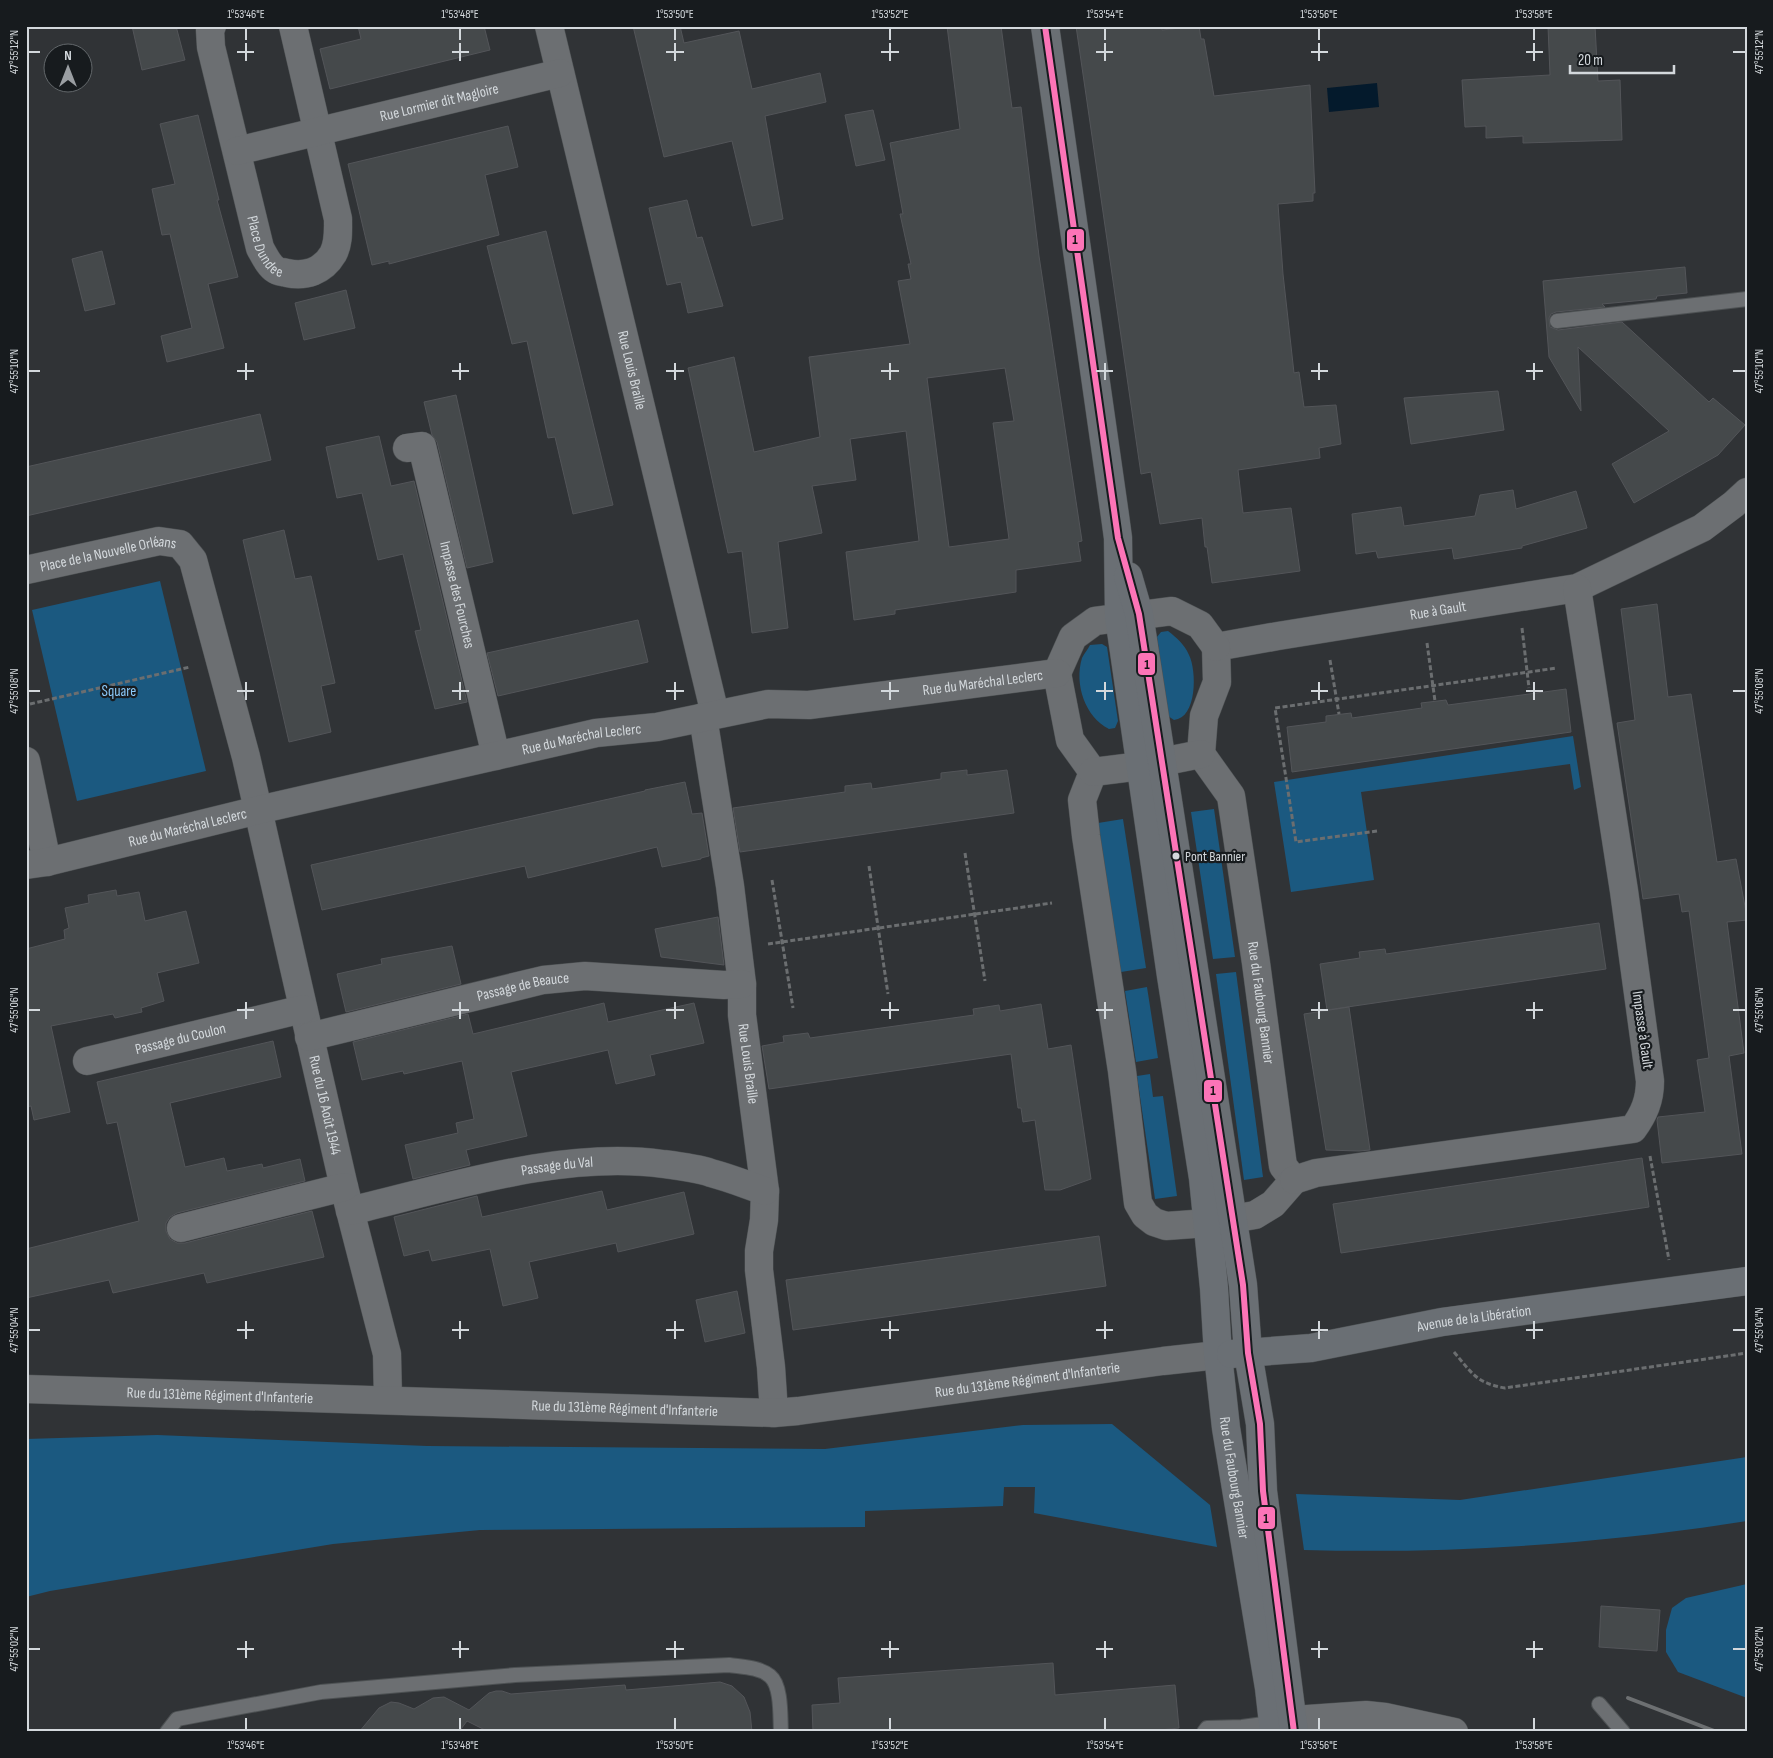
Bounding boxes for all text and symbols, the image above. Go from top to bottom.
text: 1°53'46"E [227,7,265,22]
text: 1°53'48"E [441,7,479,22]
text: 1°53'50"E [656,7,694,22]
text: 1°53'52"E [871,7,909,22]
text: 1°53'54"E [1086,7,1124,22]
text: 1°53'56"E [1300,7,1338,22]
text: 1°53'58"E [1515,7,1553,22]
text: 47°55'12"N [7,30,22,74]
text: 47°55'12"N [1752,30,1767,74]
north arrow [42,42,92,92]
scale bar [1570,42,1674,74]
text: N [64,47,72,64]
text: 20 m [1578,51,1603,70]
street label: Rue Lormier dit Magloire [378,79,501,126]
street label: Place Dundee [242,214,285,282]
line badge: 1 [1066,228,1085,252]
text: 1 [1072,231,1078,248]
street label: Rue Louis Braille [613,329,650,412]
text: 47°55'10"N [7,349,22,393]
text: 47°55'10"N [1752,349,1767,393]
street label: Place de la Nouvelle Orléans [38,532,177,577]
street label: Impasse des Fourches [435,539,479,650]
street label: Rue à Gault [1409,597,1468,625]
line badge: 1 [1137,652,1156,676]
text: 1 [1144,656,1150,673]
street label: Rue du Maréchal Leclerc [921,666,1044,700]
text: 47°55'08"N [7,668,22,714]
text: 47°55'08"N [1752,668,1767,714]
park label: Square [102,682,136,701]
street label: Rue du Maréchal Leclerc [520,720,642,760]
street label: Rue du Maréchal Leclerc [127,804,249,852]
place label: Pont Bannier [1185,848,1245,865]
marker: Pont Bannier [1171,851,1181,861]
street label: Rue du Faubourg Bannier [1243,940,1278,1066]
street label: Passage de Beauce [475,969,570,1006]
text: 47°55'06"N [7,987,22,1033]
text: 47°55'06"N [1752,987,1767,1033]
street label: Impasse à Gault [1628,990,1657,1071]
street label: Passage du Coulon [133,1019,228,1059]
street label: Rue Louis Braille [733,1022,763,1105]
street label: Rue du 16 Août 1944 [304,1054,345,1157]
line badge: 1 [1203,1079,1223,1103]
text: 1 [1210,1082,1216,1099]
street label: Passage du Val [520,1153,594,1180]
street label: Avenue de la Libération [1414,1301,1532,1337]
text: 47°55'04"N [7,1307,22,1353]
text: 47°55'04"N [1752,1307,1767,1353]
street label: Rue du 131ème Régiment d'Infanterie [934,1358,1121,1402]
street label: Rue du 131ème Régiment d'Infanterie [126,1383,313,1408]
street label: Rue du 131ème Régiment d'Infanterie [531,1396,718,1421]
street label: Rue du Faubourg Bannier [1215,1416,1253,1541]
line badge: 1 [1257,1506,1276,1530]
text: 1 [1263,1510,1269,1527]
text: 47°55'02"N [7,1626,22,1672]
text: 47°55'02"N [1752,1626,1767,1672]
text: 1°53'46"E [227,1738,265,1753]
text: 1°53'48"E [441,1738,479,1753]
text: 1°53'50"E [656,1738,694,1753]
text: 1°53'52"E [871,1738,909,1753]
text: 1°53'54"E [1086,1738,1124,1753]
text: 1°53'56"E [1300,1738,1338,1753]
text: 1°53'58"E [1515,1738,1553,1753]

